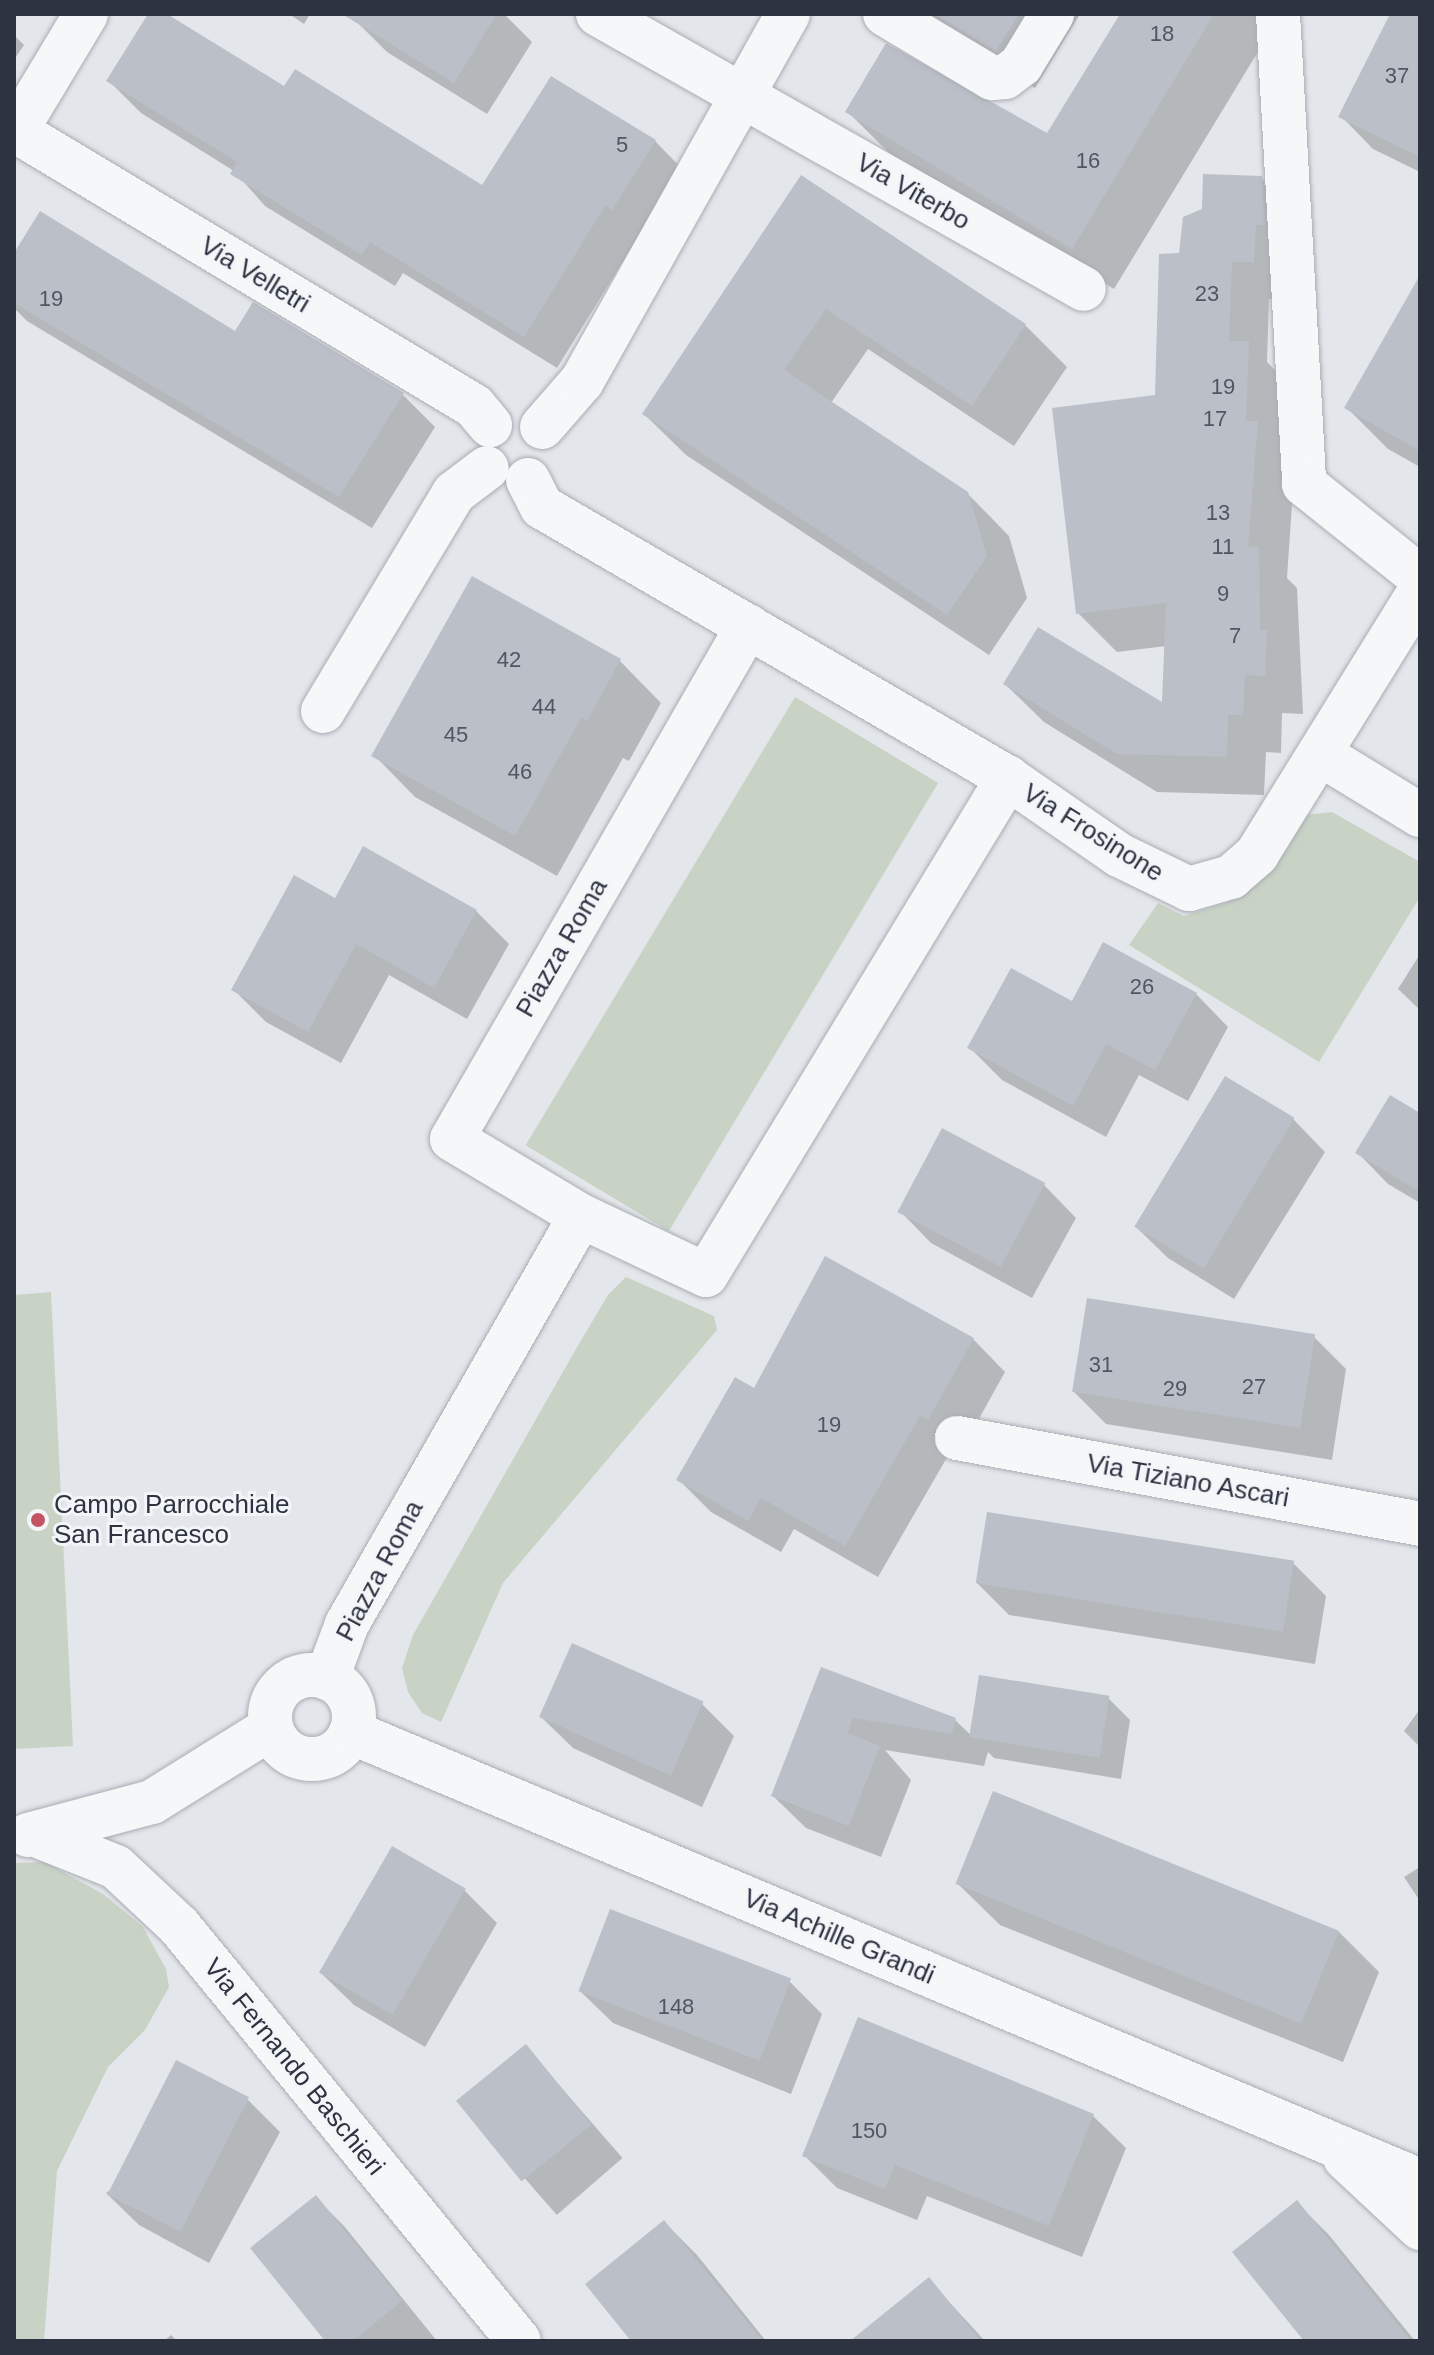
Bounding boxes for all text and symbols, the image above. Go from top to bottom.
house number: 18 [1150,21,1174,47]
house number: 37 [1385,63,1409,89]
house number: 5 [616,132,628,158]
street label: Via Viterbo [851,147,975,237]
house number: 16 [1076,148,1100,174]
street label: Via Velletri [195,230,315,320]
house number: 23 [1195,281,1219,307]
house number: 19 [39,286,63,312]
house number: 19 [1211,374,1235,400]
house number: 17 [1203,406,1227,432]
house number: 13 [1206,500,1230,526]
house number: 11 [1212,534,1234,560]
house number: 9 [1217,581,1229,607]
house number: 7 [1229,623,1241,649]
house number: 42 [497,647,521,673]
house number: 44 [532,694,556,720]
house number: 45 [444,722,468,748]
house number: 46 [508,759,532,785]
street label: Via Frosinone [1017,777,1169,889]
street label: Piazza Roma [510,873,614,1023]
house number: 26 [1130,974,1154,1000]
house number: 31 [1089,1352,1113,1378]
house number: 27 [1242,1374,1266,1400]
house number: 29 [1163,1376,1187,1402]
house number: 19 [817,1412,841,1438]
street label: Via Tiziano Ascari [1084,1448,1292,1514]
place label: Campo Parrocchiale San Francesco [54,1489,290,1550]
street label: Piazza Roma [330,1495,430,1647]
marker: Campo Parrocchiale San Francesco [29,1511,47,1529]
street label: Via Achille Grandi [738,1882,940,1992]
street label: Via Fernando Baschieri [197,1952,391,2182]
house number: 148 [658,1994,694,2020]
house number: 150 [851,2118,887,2144]

